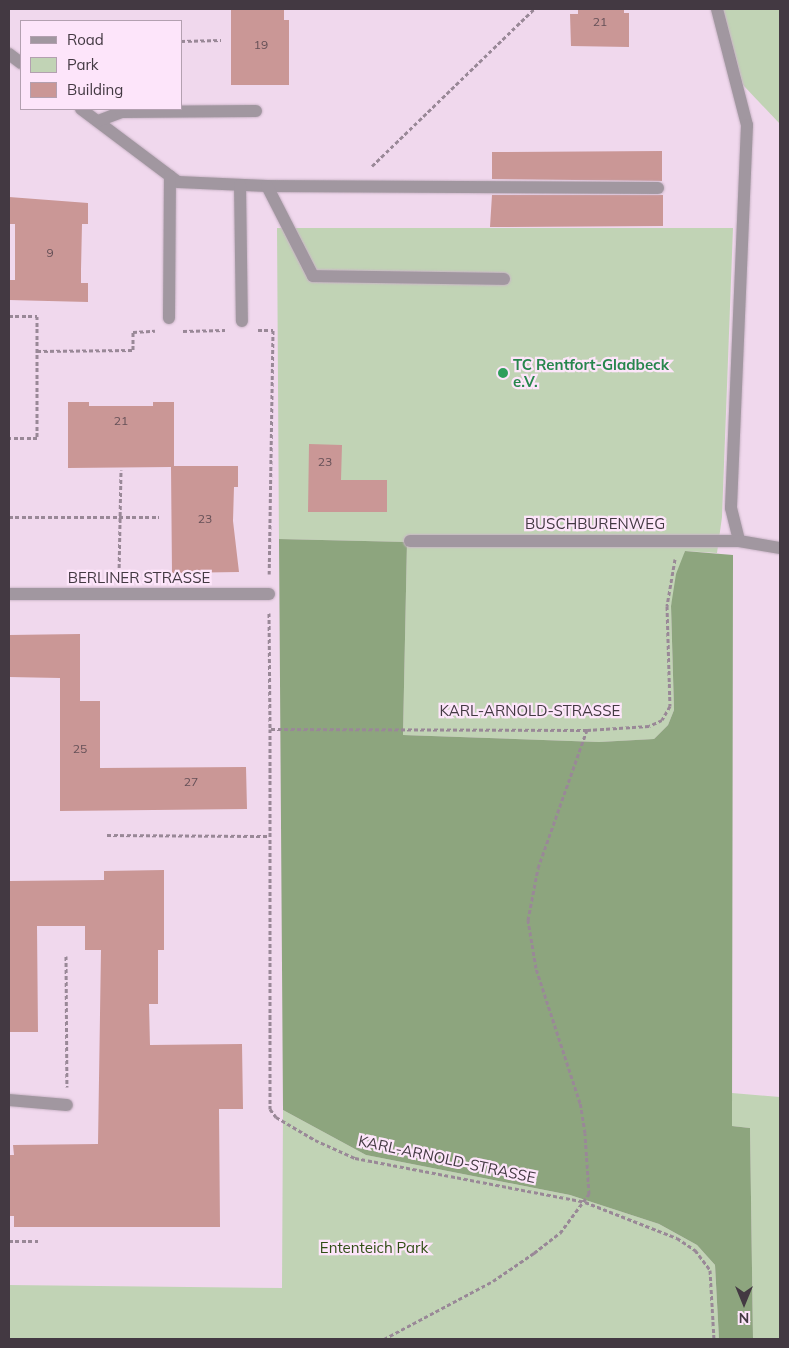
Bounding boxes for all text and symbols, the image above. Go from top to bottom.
house number: 21 [593,15,607,29]
legend [20,20,182,110]
text: Road [67,30,104,49]
house number: 19 [254,38,268,52]
text: Park [67,55,99,74]
text: Building [67,80,123,99]
house number: 9 [46,246,54,260]
place label: TC Rentfort-Gladbeck e.V. [513,355,669,390]
marker: TC Rentfort-Gladbeck e.V. [497,367,509,379]
house number: 21 [114,414,128,428]
house number: 23 [318,455,332,469]
house number: 23 [198,512,212,526]
street label: BUSCHBURENWEG [525,515,665,533]
street label: BERLINER STRASSE [68,569,210,587]
street label: KARL-ARNOLD-STRASSE [440,702,620,720]
house number: 25 [73,742,87,756]
house number: 27 [184,775,198,789]
street label: KARL-ARNOLD-STRASSE [357,1131,537,1187]
park label: Ententeich Park [320,1239,428,1257]
north arrow [719,1278,769,1328]
text: N [739,1309,749,1327]

